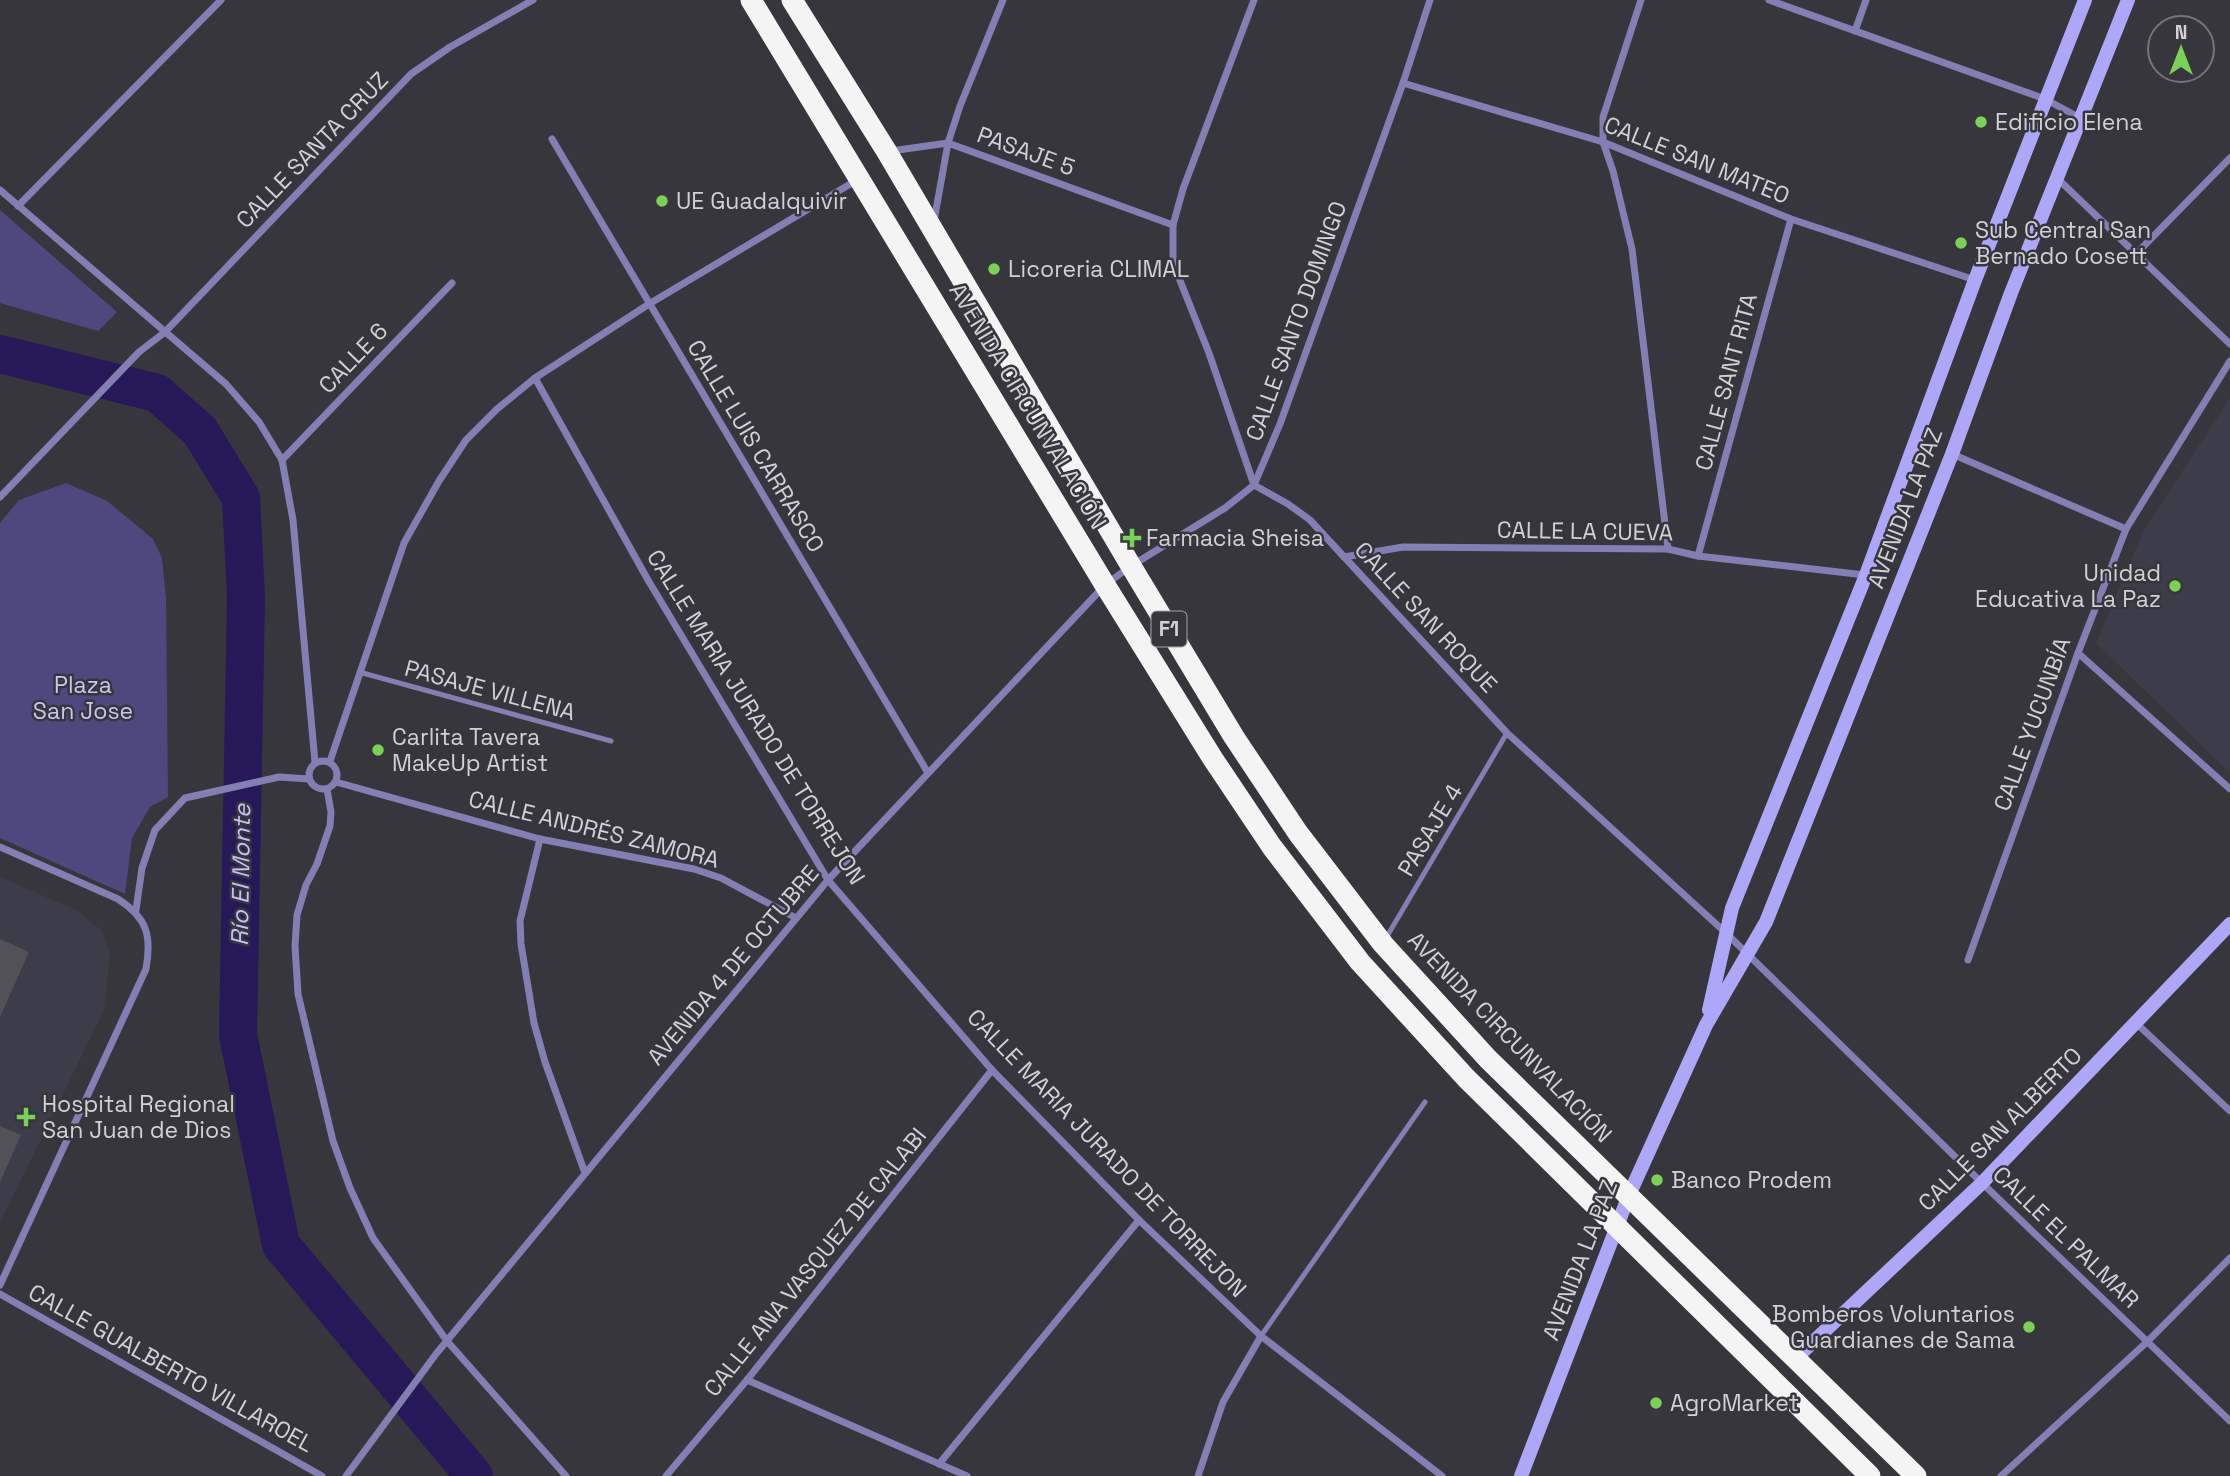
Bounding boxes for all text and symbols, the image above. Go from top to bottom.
north arrow [2146,14,2216,84]
text: N [2175,20,2187,45]
street label: CALLE SANTA CRUZ [229,65,395,235]
place label: Edificio Elena [1995,107,2143,137]
street label: CALLE SAN MATEO [1600,109,1794,211]
marker: Edificio Elena [1973,114,1989,130]
street label: PASAJE 5 [973,120,1079,182]
place label: UE Guadalquivir [676,186,847,216]
marker: UE Guadalquivir [654,193,670,209]
street label: CALLE SANTO DOMINGO [1239,197,1353,445]
place label: Sub Central San Bernado Cosett [1975,215,2151,271]
marker: Sub Central San Bernado Cosett [1953,235,1969,251]
place label: Licoreria CLIMAL [1008,254,1189,284]
marker: Licoreria CLIMAL [986,261,1002,277]
street label: AVENIDA CIRCUNVALACIÓN [942,277,1114,535]
street label: CALLE SANT RITA [1688,290,1764,474]
street label: CALLE 6 [312,316,394,400]
street label: CALLE LUIS CARRASCO [681,334,831,558]
street label: AVENIDA LA PAZ [1861,424,1949,592]
street label: CALLE LA CUEVA [1497,514,1673,548]
place label: Farmacia Sheisa [1146,523,1324,553]
marker: Farmacia Sheisa [1124,530,1140,546]
street label: CALLE SAN ROQUE [1348,535,1504,699]
street label: CALLE MARIA JURADO DE TORREJON [640,544,872,890]
place label: Unidad Educativa La Paz [1975,558,2161,614]
marker: Unidad Educativa La Paz [2167,578,2183,594]
road number: F1 [1152,612,1186,646]
street label: CALLE YUCUNBÍA [1987,633,2077,815]
street label: PASAJE VILLENA [401,653,579,727]
park label: Plaza San Jose [33,670,133,726]
place label: Carlita Tavera MakeUp Artist [392,722,548,778]
marker: Carlita Tavera MakeUp Artist [370,742,386,758]
street label: PASAJE 4 [1391,778,1469,882]
street label: CALLE ANDRÉS ZAMORA [466,783,722,875]
water label: Río El Monte [224,803,257,946]
street label: AVENIDA 4 DE OCTUBRE [640,859,826,1071]
street label: AVENIDA CIRCUNVALACIÓN [1401,925,1619,1149]
street label: CALLE MARIA JURADO DE TORREJON [961,1002,1253,1304]
street label: CALLE SAN ALBERTO [1912,1041,2088,1217]
place label: Hospital Regional San Juan de Dios [42,1089,235,1145]
marker: Hospital Regional San Juan de Dios [16,1107,36,1127]
street label: CALLE ANA VASQUEZ DE CALABI [697,1121,933,1403]
street label: CALLE EL PALMAR [1986,1159,2146,1315]
place label: Banco Prodem [1671,1165,1832,1195]
marker: Banco Prodem [1649,1172,1665,1188]
street label: AVENIDA LA PAZ [1536,1176,1624,1344]
street label: CALLE GUALBERTO VILLAROEL [23,1277,319,1459]
place label: Bomberos Voluntarios Guardianes de Sama [1772,1299,2015,1355]
marker: Bomberos Voluntarios Guardianes de Sama [2021,1319,2037,1335]
place label: AgroMarket [1670,1388,1799,1418]
marker: AgroMarket [1648,1395,1664,1411]

